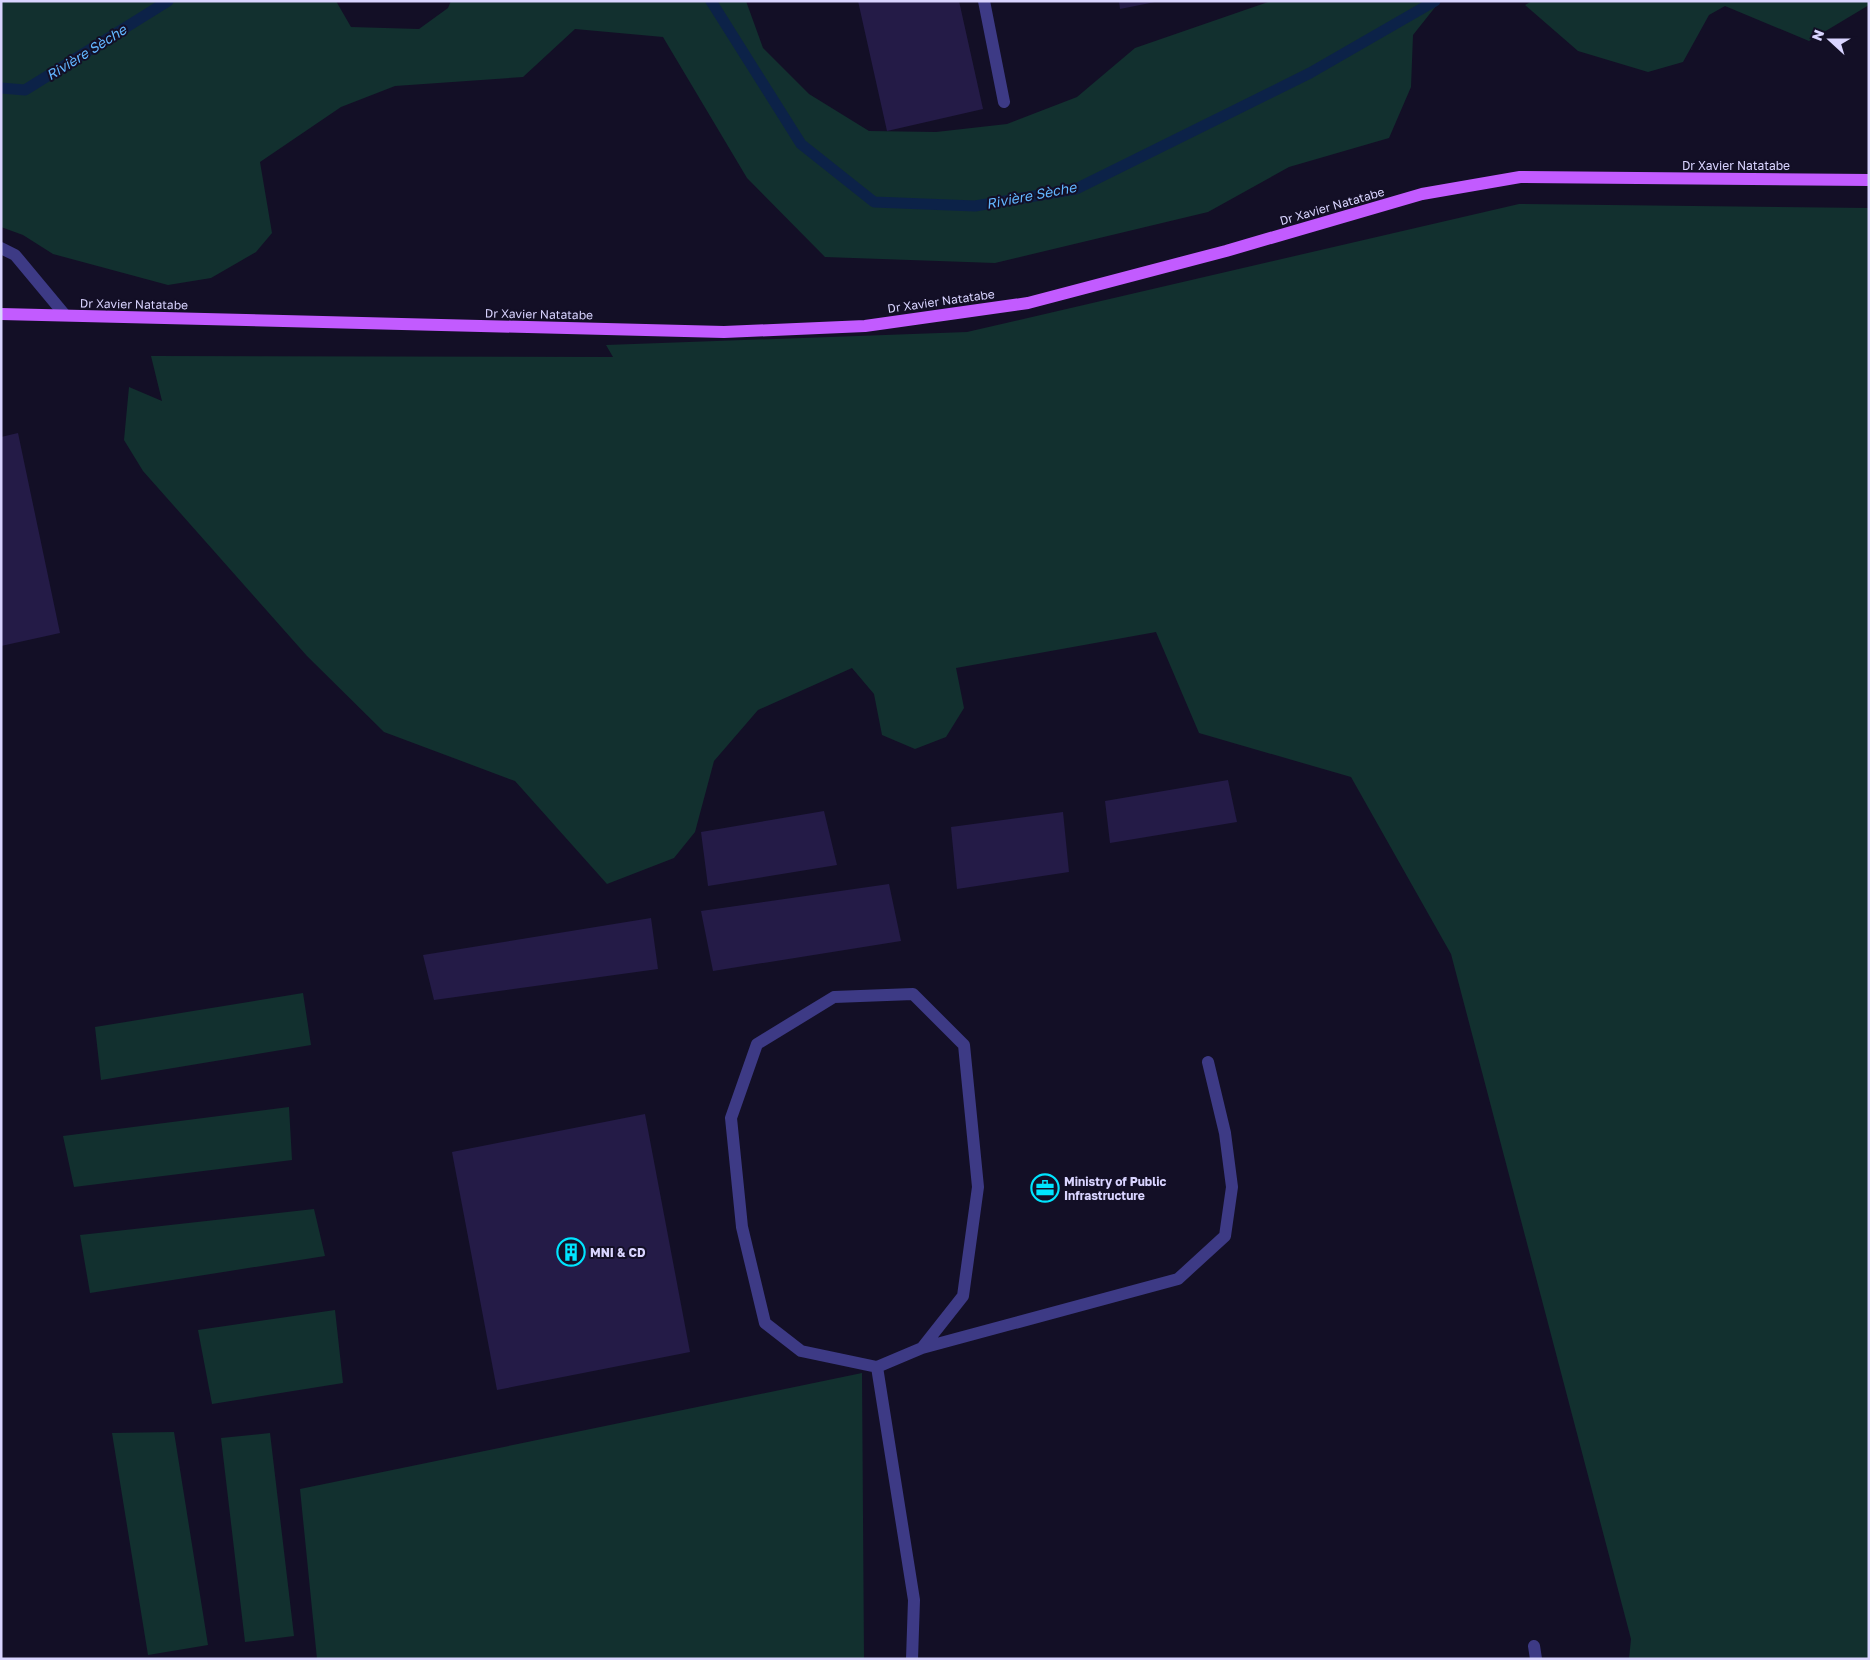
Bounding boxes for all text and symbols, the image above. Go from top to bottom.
north arrow [1805,15,1855,65]
water label: Rivière Sèche [43,20,130,83]
text: N [1808,27,1827,43]
street label: Dr Xavier Natatabe [1682,158,1790,173]
water label: Rivière Sèche [985,178,1078,212]
street label: Dr Xavier Natatabe [1278,184,1386,228]
street label: Dr Xavier Natatabe [886,286,996,316]
street label: Dr Xavier Natatabe [80,296,188,312]
street label: Dr Xavier Natatabe [485,306,593,322]
office icon: Ministry of Public Infrastructure [1030,1173,1060,1203]
place label: Ministry of Public Infrastructure [1064,1174,1167,1203]
building icon: MNI & CD [556,1237,586,1267]
place label: MNI & CD [590,1245,646,1260]

